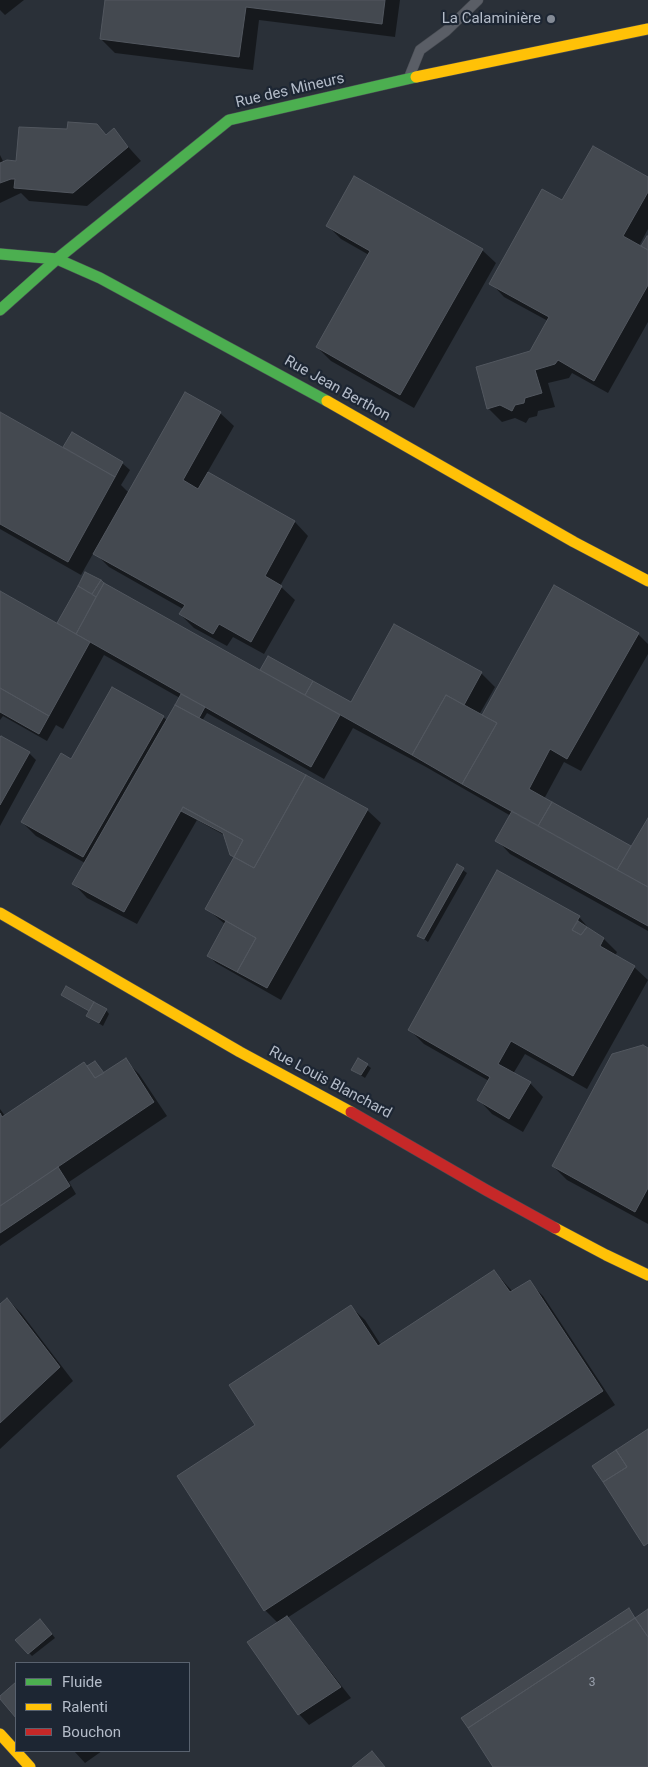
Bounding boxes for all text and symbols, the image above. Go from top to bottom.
place label: La Calaminière [442,10,541,28]
marker: La Calaminière [545,13,557,25]
street label: Rue des Mineurs [234,70,346,112]
street label: Rue Jean Berthon [281,352,393,426]
street label: Rue Louis Blanchard [266,1043,394,1123]
legend [15,1662,190,1752]
text: Fluide [62,1673,102,1691]
house number: 3 [589,1676,595,1690]
text: Ralenti [62,1698,108,1716]
text: Bouchon [62,1723,121,1741]

